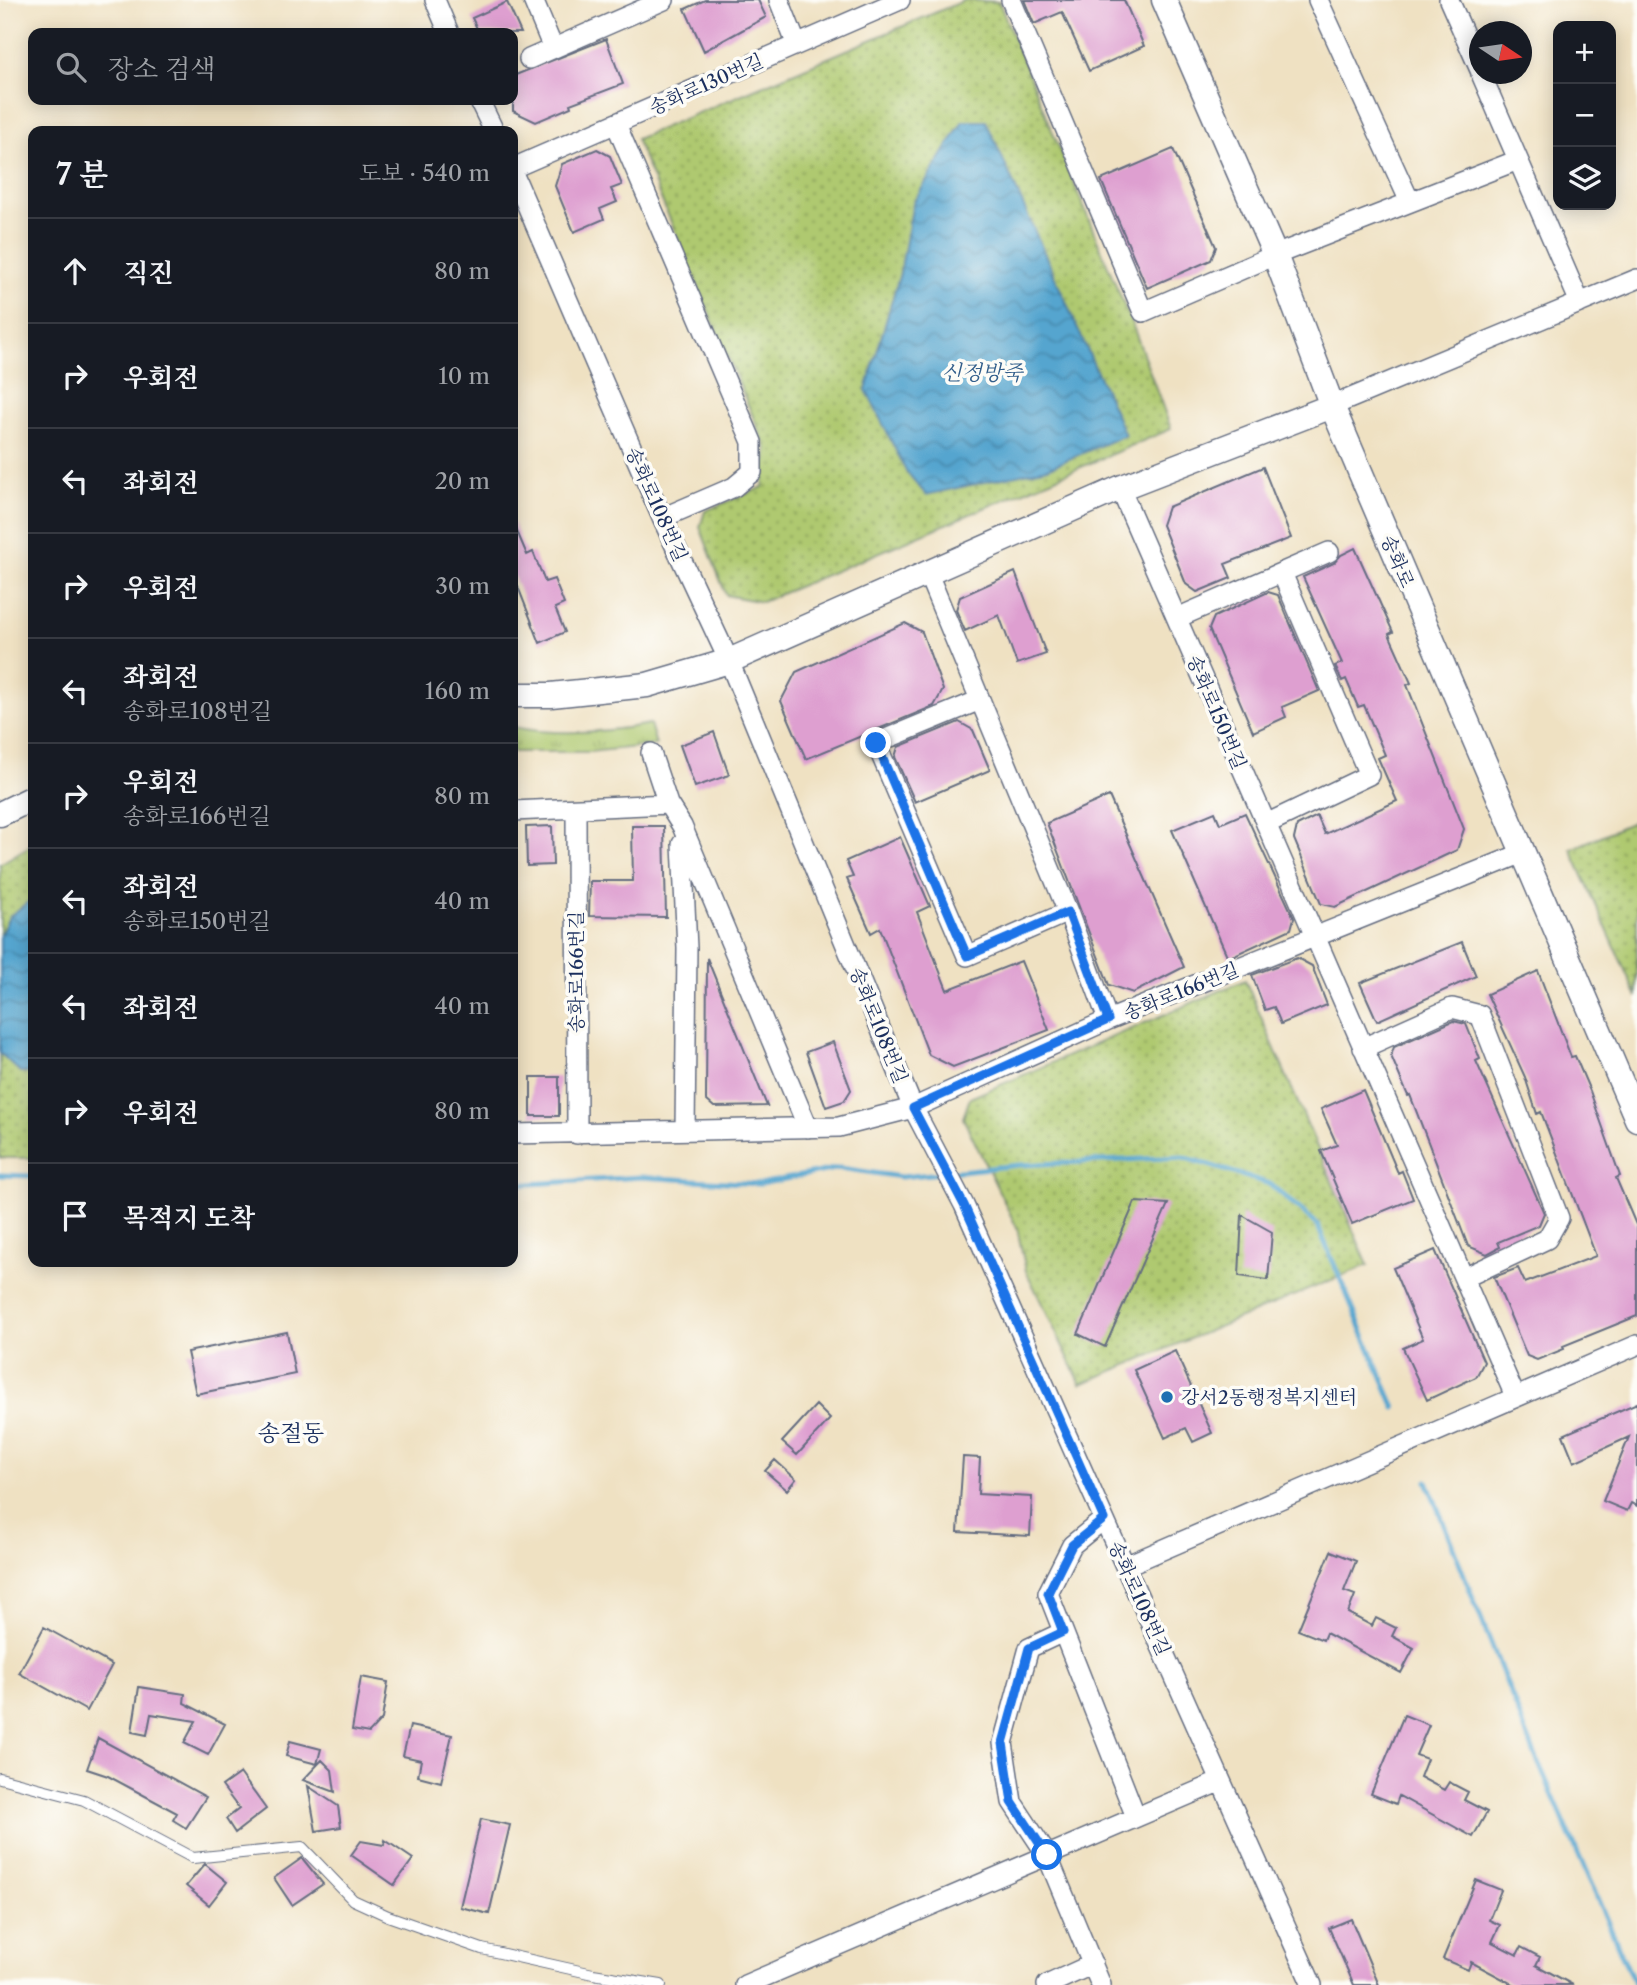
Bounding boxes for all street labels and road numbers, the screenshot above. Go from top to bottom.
street label: 송화로130번길 [646,49,767,120]
street label: 송화로108번길 [621,443,692,565]
street label: 송화로 [1376,531,1419,591]
street label: 송화로150번길 [1182,651,1251,773]
street label: 송화로166번길 [565,911,588,1033]
street label: 송화로166번길 [1120,958,1242,1025]
street label: 송화로108번길 [845,964,912,1087]
street label: 송화로108번길 [1104,1537,1175,1659]

